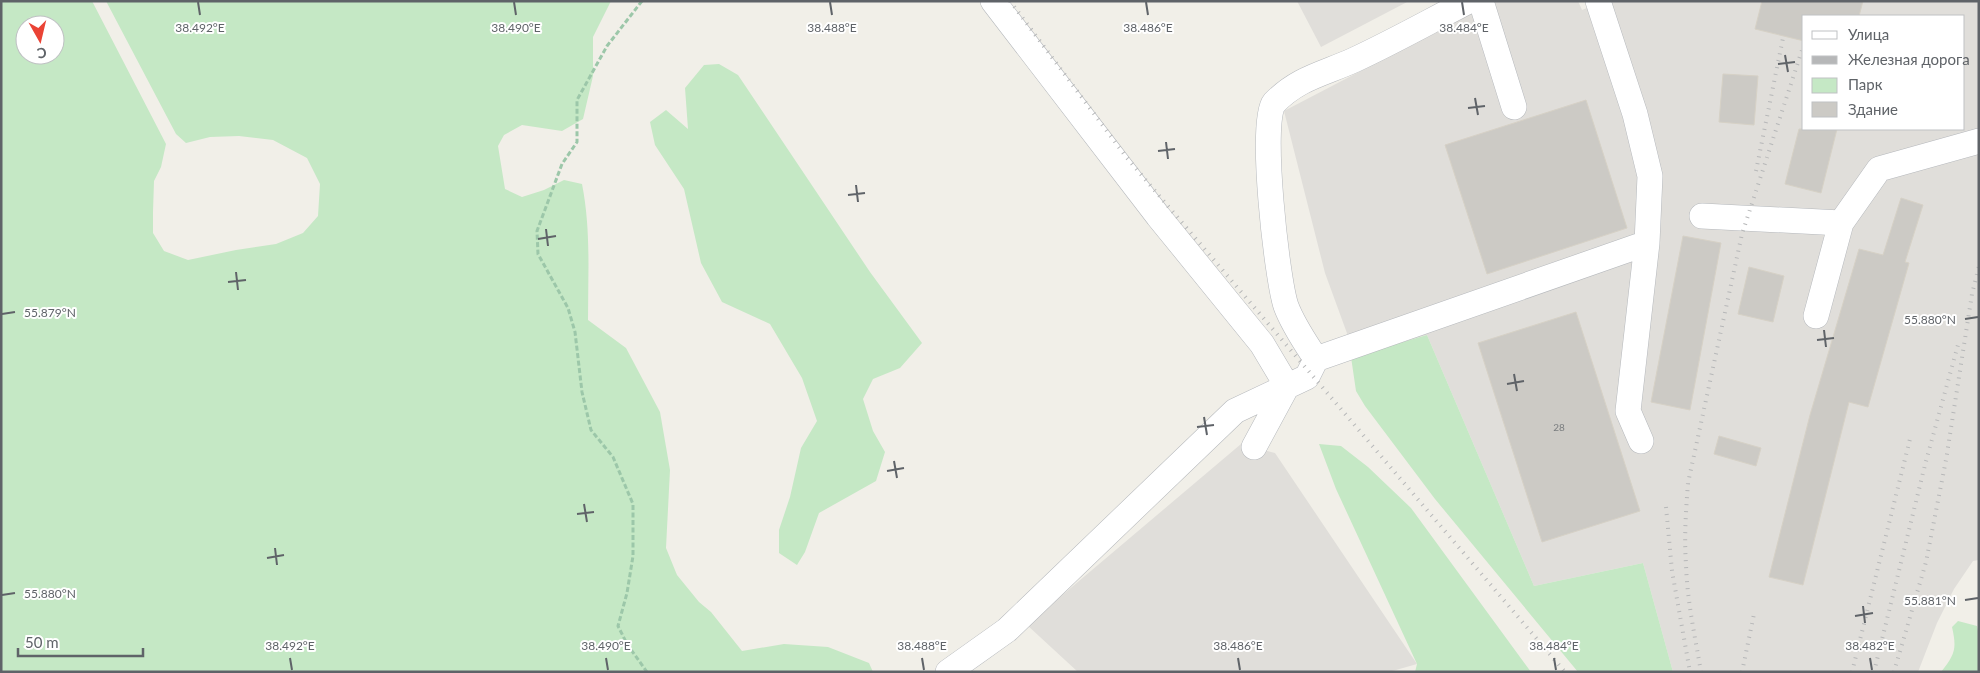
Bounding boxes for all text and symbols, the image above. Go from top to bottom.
north arrow [15,15,65,65]
legend [1802,15,1965,130]
text: 38.492°E [175,20,225,35]
text: 38.490°E [491,20,541,35]
text: 38.488°E [807,20,857,35]
text: 38.486°E [1123,20,1173,35]
text: 38.484°E [1439,20,1489,35]
text: Улица [1848,25,1889,43]
text: С [35,44,48,63]
text: Железная дорога [1848,50,1970,68]
text: Парк [1848,75,1883,93]
text: Здание [1848,100,1898,118]
text: 55.879°N [24,305,76,320]
text: 55.880°N [1904,312,1956,327]
house number: 28 [1553,421,1565,433]
text: 55.880°N [24,586,76,601]
text: 55.881°N [1904,593,1956,608]
scale bar [18,626,142,658]
text: 50 m [25,633,59,651]
text: 38.492°E [265,638,315,653]
text: 38.490°E [581,638,631,653]
text: 38.488°E [897,638,947,653]
text: 38.486°E [1213,638,1263,653]
text: 38.484°E [1529,638,1579,653]
text: 38.482°E [1845,638,1895,653]

